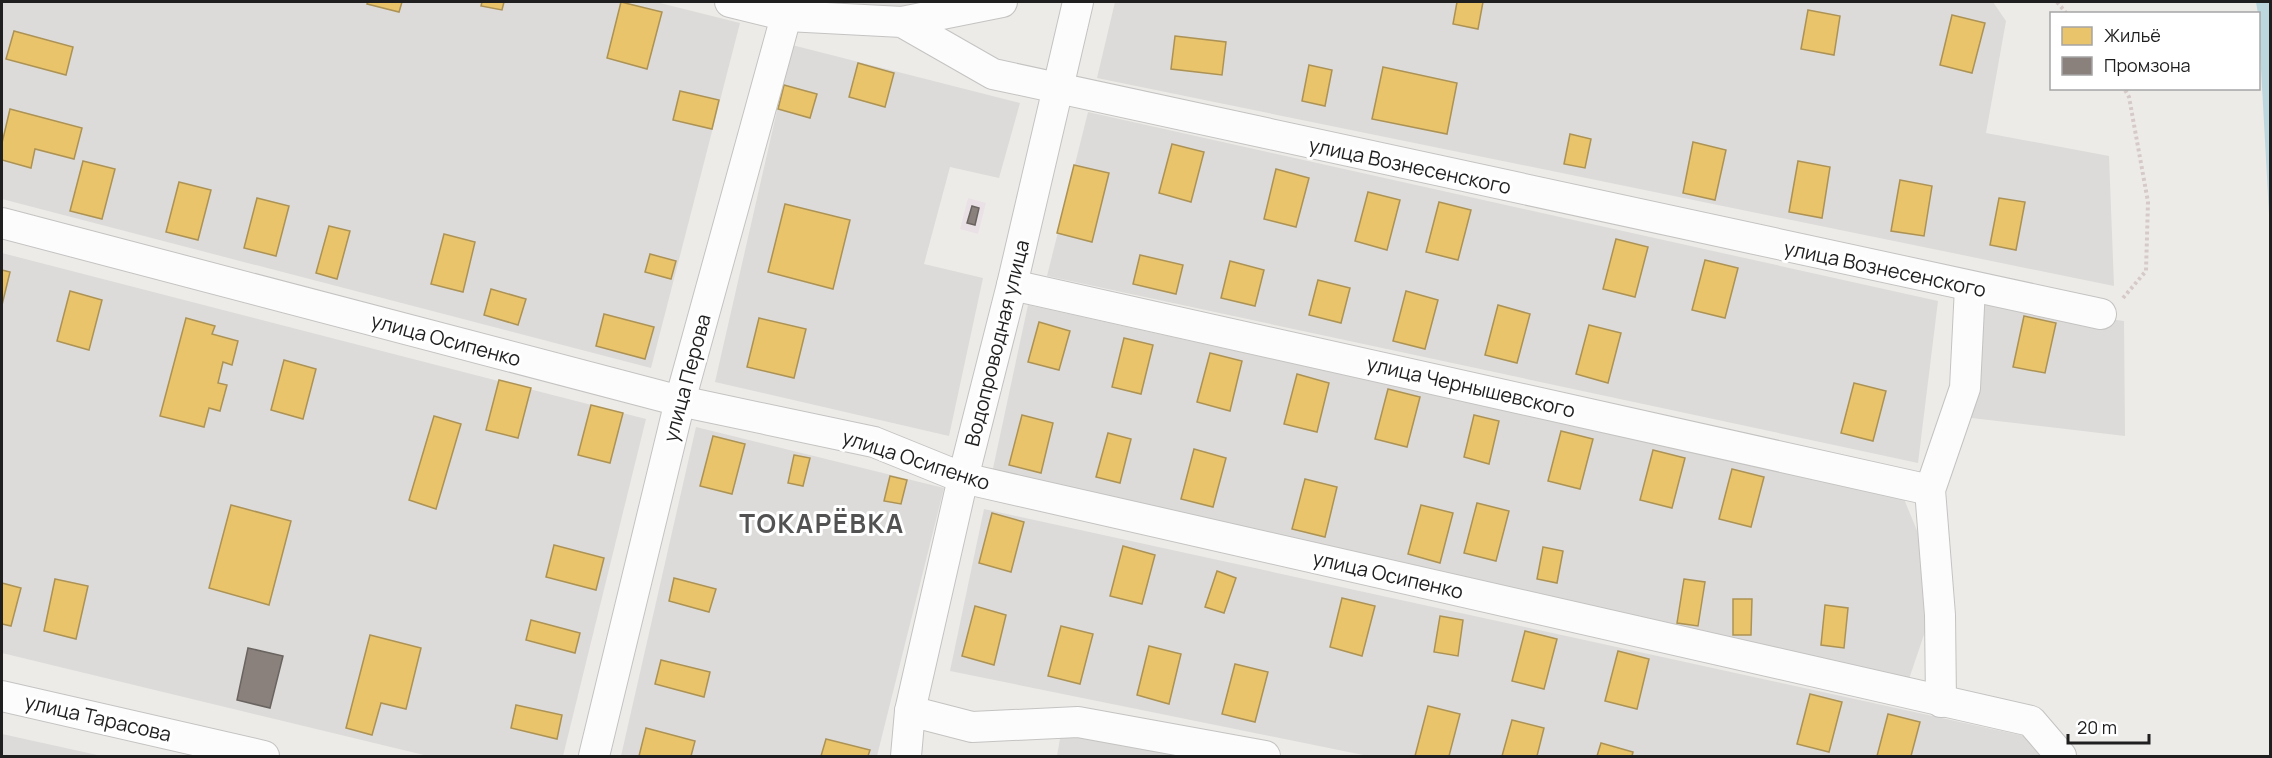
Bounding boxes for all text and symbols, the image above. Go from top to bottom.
legend [2050,12,2260,90]
text: Жильё [2104,23,2161,47]
text: Промзона [2104,53,2191,77]
street label: улица Вознесенского [1306,131,1514,200]
street label: улица Вознесенского [1781,234,1989,303]
street label: Водопроводная улица [958,237,1035,449]
street label: улица Осипенко [368,307,524,373]
street label: улица Перова [656,311,717,445]
street label: улица Чернышевского [1364,349,1578,424]
street label: улица Осипенко [839,423,994,496]
district label: ТОКАРЁВКА [739,505,905,541]
street label: улица Осипенко [1310,544,1466,605]
street label: улица Тарасова [22,688,174,747]
scale bar [2068,707,2149,745]
text: 20 m [2077,715,2117,739]

